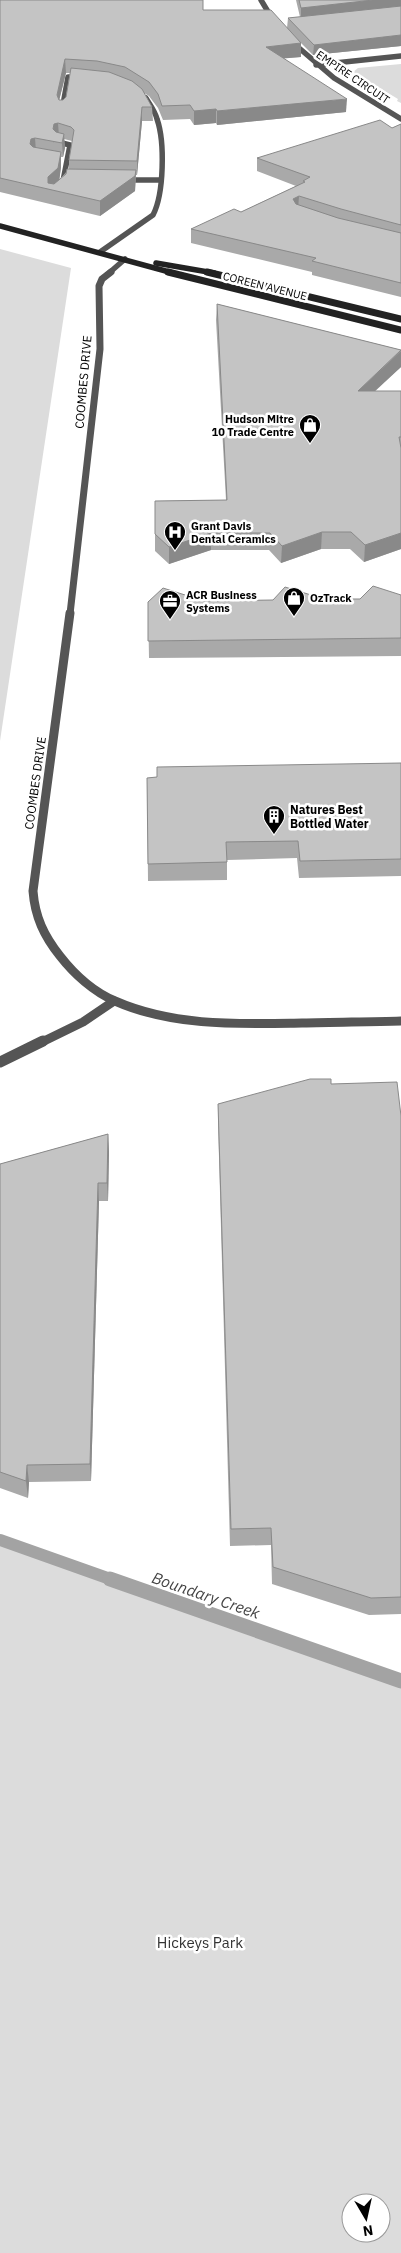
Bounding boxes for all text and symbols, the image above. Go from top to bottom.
street label: EMPIRE CIRCUIT [314,47,393,107]
street label: COREEN AVENUE [222,269,308,303]
street label: COOMBES DRIVE [71,335,95,429]
place label: Hudson Mitre 10 Trade Centre [212,412,294,439]
shop icon: Hudson Mitre 10 Trade Centre [298,413,322,444]
place label: Grant Davis Dental Ceramics [191,519,276,546]
hospital icon: Grant Davis Dental Ceramics [163,520,187,551]
shop icon: OzTrack [282,586,306,617]
place label: ACR Business Systems [186,588,257,615]
office icon: ACR Business Systems [158,589,182,620]
place label: OzTrack [310,591,352,605]
street label: COOMBES DRIVE [21,736,49,830]
place label: Natures Best Bottled Water [290,802,369,831]
building icon: Natures Best Bottled Water [262,804,286,835]
water label: Boundary Creek [149,1567,263,1623]
park label: Hickeys Park [157,1933,243,1952]
north arrow [341,2193,391,2243]
text: N [362,2221,374,2241]

